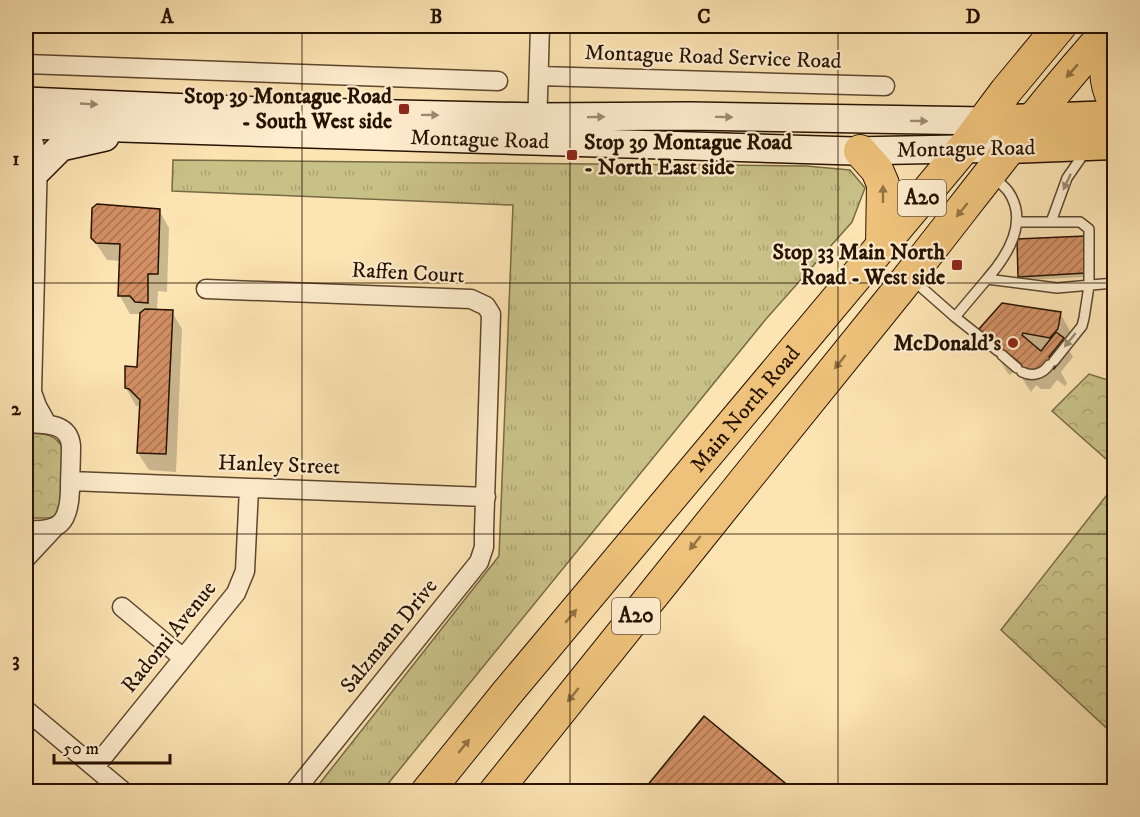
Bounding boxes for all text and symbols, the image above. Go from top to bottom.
text: A [160,5,175,30]
text: B [430,5,442,30]
text: C [697,5,711,30]
text: D [966,5,981,30]
street label: Montague Road Service Road [584,39,842,75]
one-way arrow [1066,63,1079,78]
place label: Stop 39 Montague Road - South West side [184,83,393,135]
one-way arrow [79,99,98,108]
marker: Stop 39 Montague Road - South West side [397,102,411,116]
one-way arrow [421,110,440,120]
one-way arrow [587,112,606,122]
one-way arrow [715,112,734,122]
one-way arrow [910,117,929,126]
street label: Montague Road [410,124,550,155]
place label: Stop 39 Montague Road - North East side [584,129,793,181]
street label: Montague Road [896,134,1036,164]
text: 1 [12,147,20,172]
marker: Stop 39 Montague Road - North East side [565,148,579,162]
one-way arrow [1062,173,1071,190]
road number: A20 [898,180,946,216]
one-way arrow [878,185,888,204]
one-way arrow [955,202,968,218]
place label: Stop 33 Main North Road - West side [772,239,945,291]
street label: Raffen Court [351,257,465,289]
marker: Stop 33 Main North Road - West side [950,258,964,272]
place label: McDonald's [894,330,1002,357]
one-way arrow [1064,332,1077,348]
marker: McDonald's [1006,336,1020,350]
street label: Main North Road [684,340,806,478]
one-way arrow [834,355,846,370]
text: 2 [11,397,22,422]
street label: Hanley Street [217,449,341,481]
one-way arrow [688,535,701,551]
street label: Salzmann Drive [335,573,443,699]
street label: Radomi Avenue [116,576,222,698]
road number: A20 [612,598,660,634]
one-way arrow [565,608,578,624]
text: 3 [12,648,20,673]
one-way arrow [567,687,579,702]
scale bar [54,727,170,765]
text: 50 m [63,738,99,760]
one-way arrow [457,739,470,754]

